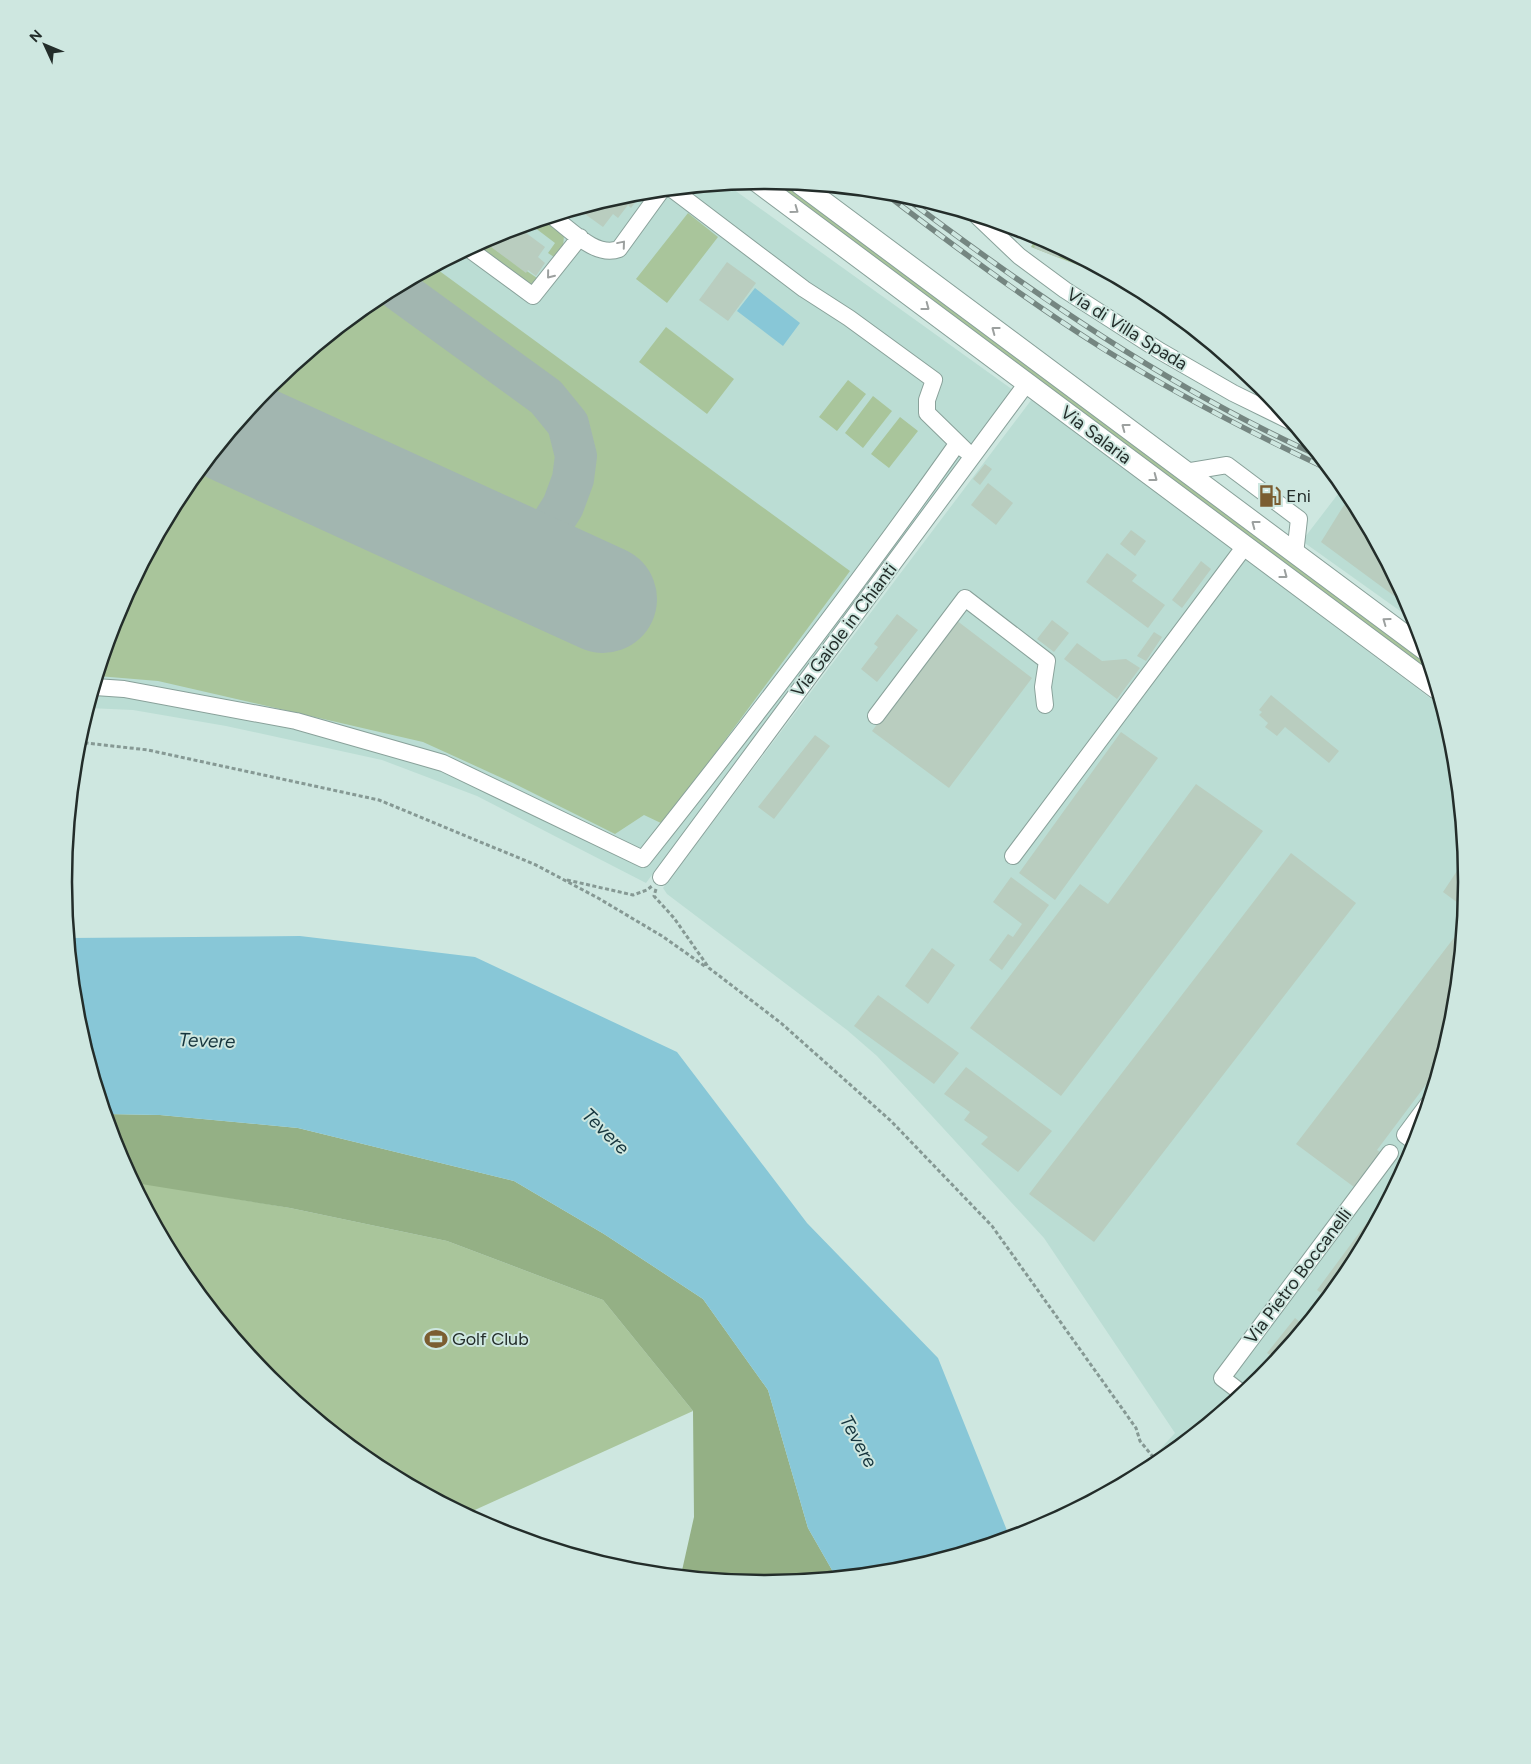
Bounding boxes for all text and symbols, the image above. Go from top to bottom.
north arrow [20,20,70,70]
text: N [26,27,46,46]
one-way arrow [789,204,799,213]
one-way arrow [616,240,625,249]
one-way arrow [547,269,555,278]
street label: Via di Villa Spada [1063,283,1191,375]
one-way arrow [920,301,930,310]
one-way arrow [992,327,1001,335]
street label: Via Salaria [1056,401,1136,469]
one-way arrow [1122,424,1131,432]
one-way arrow [1148,472,1158,481]
fuel station icon: Eni [1257,483,1283,509]
place label: Eni [1286,485,1311,507]
one-way arrow [1251,521,1261,530]
street label: Via Gaiole in Chianti [786,559,902,701]
one-way arrow [1278,569,1288,578]
one-way arrow [1382,618,1392,627]
water label: Tevere [178,1028,236,1053]
water label: Tevere [577,1103,634,1160]
street label: Via Pietro Boccanelli [1240,1204,1356,1348]
sports icon: Golf Club [423,1326,449,1352]
place label: Golf Club [452,1328,529,1350]
water label: Tevere [835,1411,883,1472]

